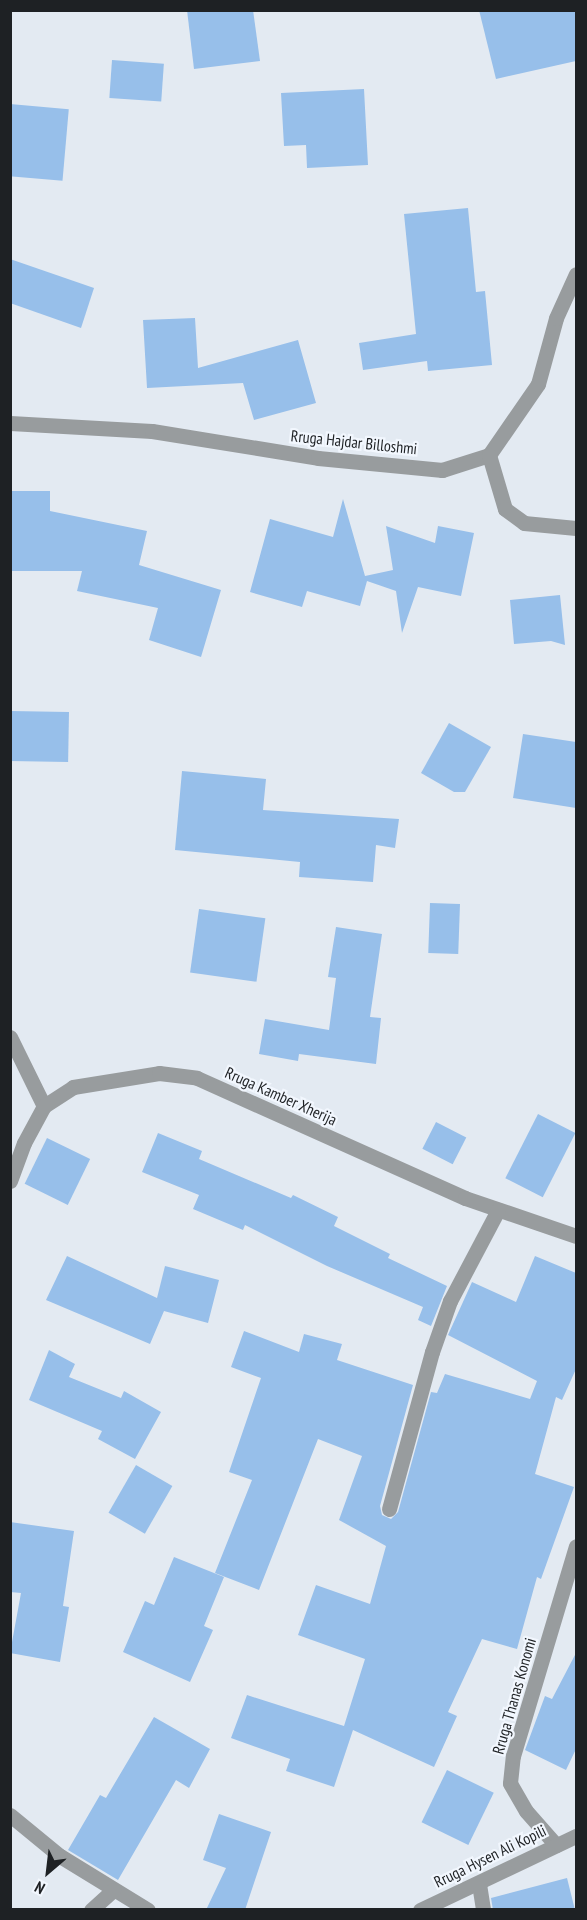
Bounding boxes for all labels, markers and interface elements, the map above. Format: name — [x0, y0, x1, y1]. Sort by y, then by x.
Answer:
street label: Rruga Hajdar Billoshmi — [290, 426, 418, 458]
street label: Rruga Kamber Xherija — [222, 1063, 340, 1129]
street label: Rruga Thanas Konomi — [488, 1635, 540, 1757]
street label: Rruga Hysen Ali Kopili — [431, 1820, 549, 1892]
north arrow — [18, 1842, 78, 1902]
text: N — [31, 1877, 48, 1899]

